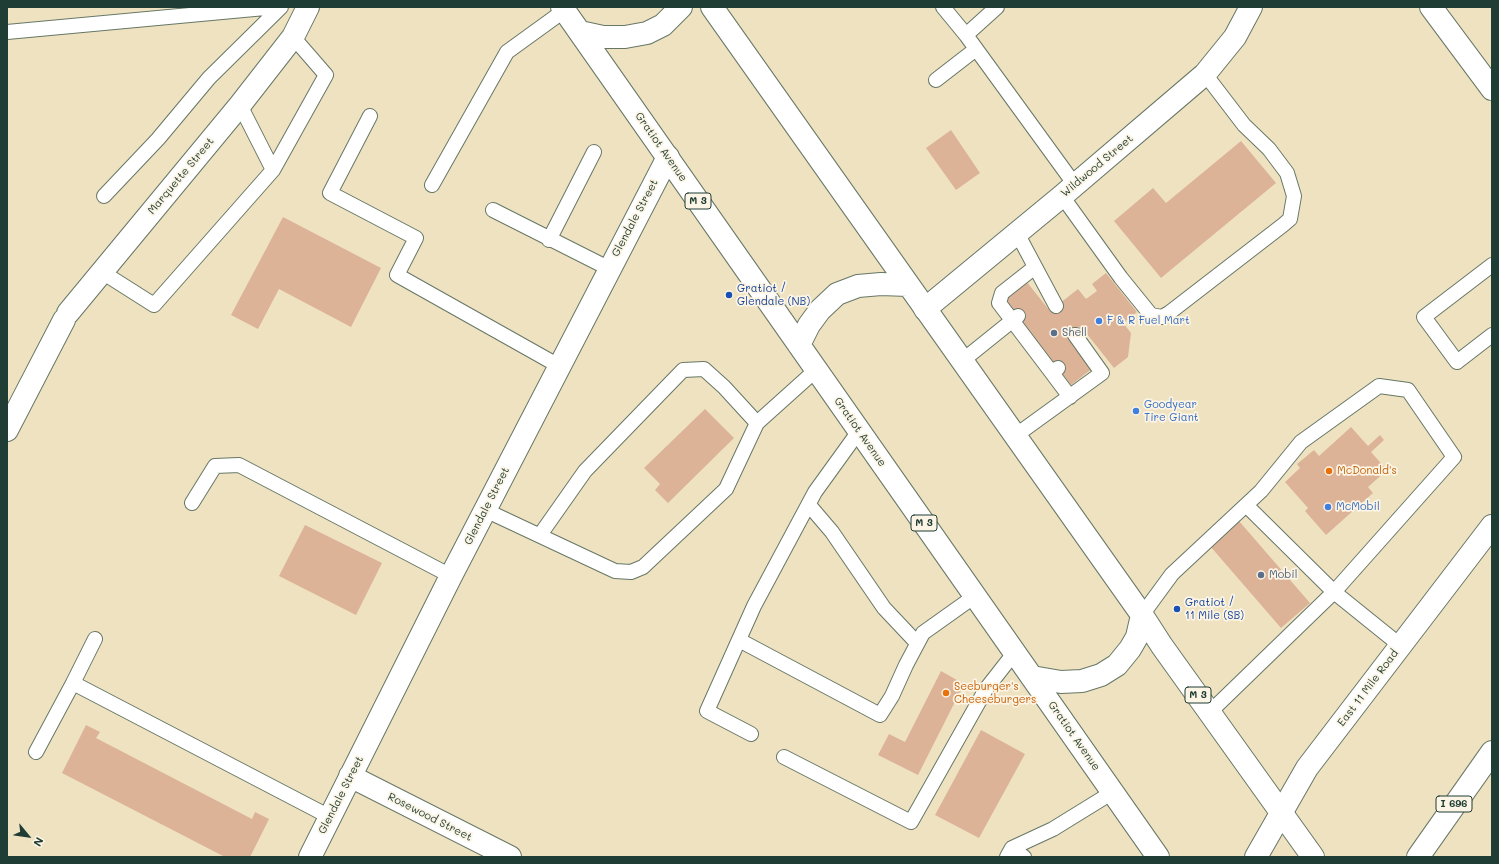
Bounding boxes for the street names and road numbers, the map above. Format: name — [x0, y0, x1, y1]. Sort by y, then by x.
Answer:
street label: Gratiot Avenue — [632, 110, 690, 184]
street label: Wildwood Street — [1058, 132, 1136, 200]
street label: Marquette Street — [145, 135, 217, 217]
street label: Glendale Street — [609, 177, 661, 259]
road number: M 3 — [685, 193, 711, 209]
street label: Gratiot Avenue — [831, 395, 889, 469]
street label: Glendale Street — [462, 465, 512, 547]
road number: M 3 — [911, 515, 937, 531]
street label: East 11 Mile Road — [1335, 647, 1401, 729]
road number: M 3 — [1185, 687, 1211, 703]
street label: Gratiot Avenue — [1045, 699, 1103, 773]
street label: Glendale Street — [316, 754, 366, 836]
street label: Rosewood Street — [386, 790, 474, 844]
road number: I 696 — [1436, 796, 1472, 812]

